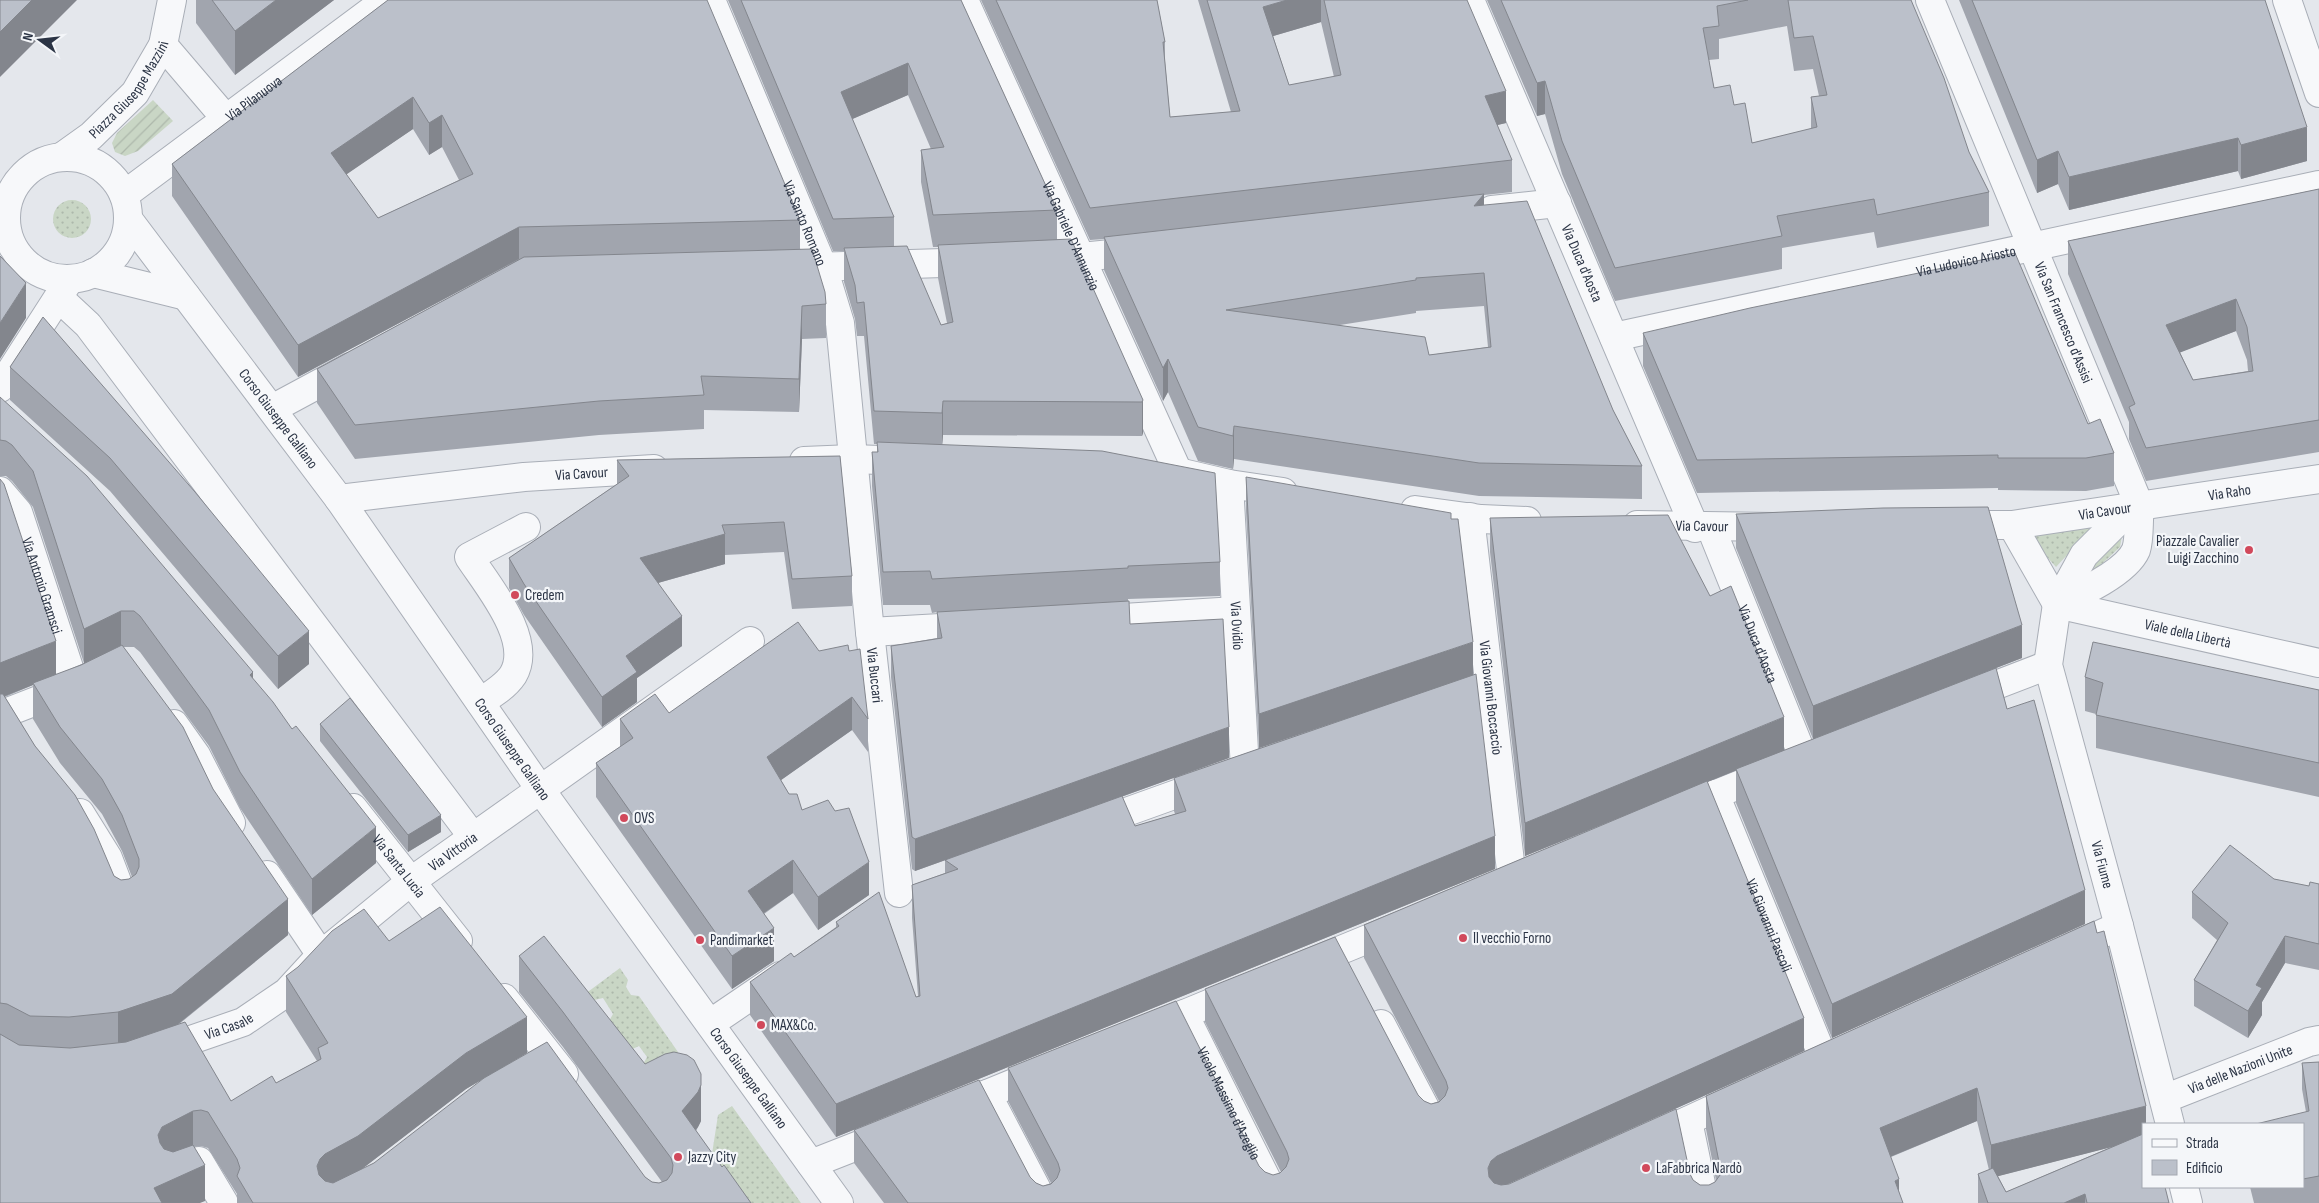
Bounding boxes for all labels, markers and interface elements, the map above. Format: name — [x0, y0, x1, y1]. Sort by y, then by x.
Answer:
north arrow — [15, 15, 65, 65]
text: N — [19, 31, 37, 43]
street label: Piazza Giuseppe Mazzini — [85, 39, 174, 143]
street label: Via Pilanuova — [222, 71, 286, 126]
street label: Via Santo Romano — [778, 178, 830, 269]
street label: Via Gabriele D'Annunzio — [1037, 178, 1104, 294]
street label: Via Duca d'Aosta — [1557, 222, 1607, 305]
street label: Via Ludovico Ariosto — [1915, 242, 2018, 282]
street label: Via San Francesco d'Assisi — [2030, 259, 2097, 386]
street label: Corso Giuseppe Galliano — [234, 365, 322, 473]
street label: Via Cavour — [555, 463, 609, 485]
street label: Via Raho — [2207, 480, 2252, 505]
street label: Via Cavour — [2077, 498, 2133, 525]
street label: Via Cavour — [1675, 517, 1729, 536]
place label: Piazzale Cavalier Luigi Zacchino — [2156, 532, 2240, 568]
street label: Via Antonio Gramsci — [17, 535, 66, 637]
marker: Piazzale Cavalier Luigi Zacchino — [2243, 544, 2255, 556]
place label: Credem — [525, 586, 564, 605]
marker: Credem — [509, 589, 521, 601]
street label: Via Ovidio — [1226, 601, 1247, 651]
street label: Via Duca d'Aosta — [1733, 602, 1782, 686]
street label: Viale della Libertà — [2143, 615, 2233, 653]
street label: Via Giovanni Boccaccio — [1474, 640, 1507, 756]
street label: Via Buccari — [862, 647, 887, 704]
street label: Corso Giuseppe Galliano — [470, 694, 554, 805]
place label: OVS — [634, 809, 655, 828]
marker: OVS — [618, 812, 630, 824]
street label: Via Vittoria — [425, 828, 481, 876]
street label: Via Santa Lucia — [368, 831, 429, 902]
street label: Via Fiume — [2086, 839, 2117, 891]
street label: Via Giovanni Pascoli — [1741, 876, 1796, 975]
place label: Il vecchio Forno — [1473, 929, 1551, 948]
place label: Pandimarket — [710, 931, 774, 950]
marker: Il vecchio Forno — [1457, 932, 1469, 944]
marker: Pandimarket — [694, 934, 706, 946]
street label: Via Casale — [202, 1009, 257, 1045]
place label: MAX&Co. — [771, 1016, 817, 1035]
marker: MAX&Co. — [755, 1019, 767, 1031]
street label: Corso Giuseppe Galliano — [705, 1024, 791, 1133]
street label: Via delle Nazioni Unite — [2186, 1040, 2295, 1099]
street label: Vicolo Massimo d'Azeglio — [1192, 1044, 1265, 1163]
legend — [2142, 1123, 2304, 1188]
text: Strada — [2186, 1134, 2219, 1153]
place label: Jazzy City — [687, 1148, 737, 1167]
marker: Jazzy City — [672, 1151, 684, 1163]
place label: LaFabbrica Nardò — [1656, 1159, 1742, 1178]
text: Edificio — [2186, 1159, 2223, 1178]
marker: LaFabbrica Nardò — [1640, 1162, 1652, 1174]

